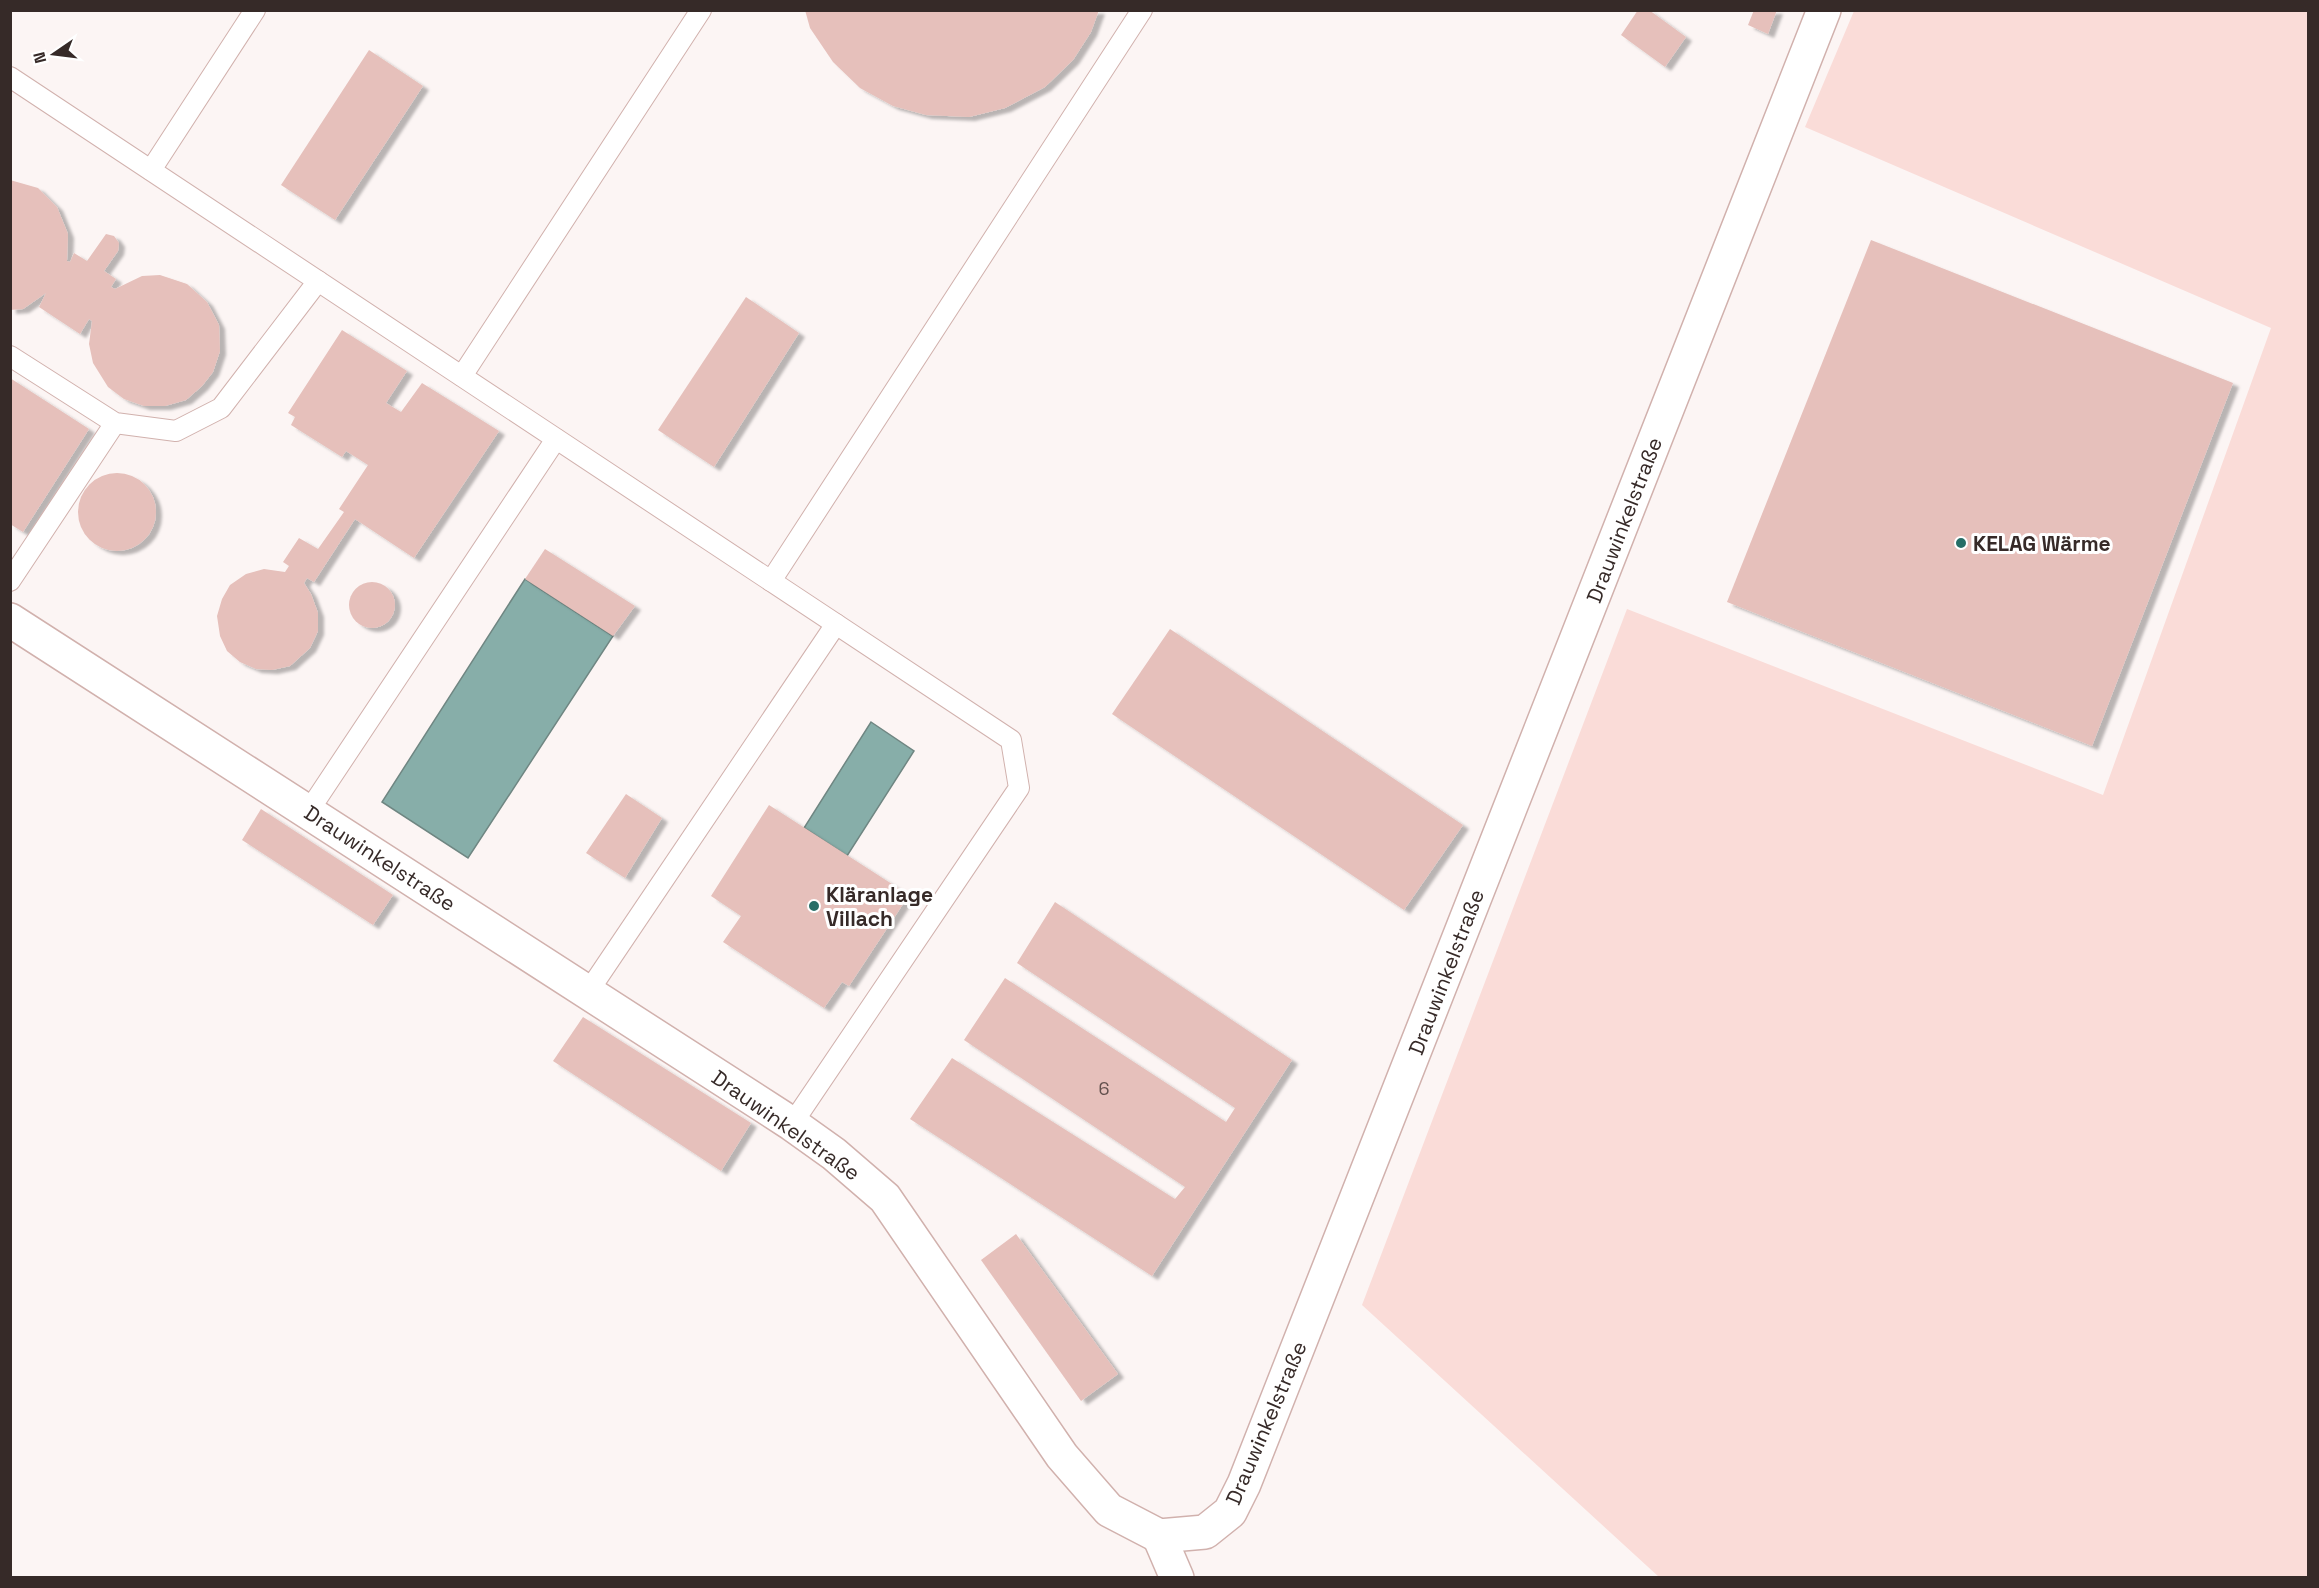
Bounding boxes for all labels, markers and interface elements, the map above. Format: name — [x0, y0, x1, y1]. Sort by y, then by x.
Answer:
north arrow — [24, 24, 84, 84]
text: N — [28, 50, 51, 65]
street label: Drauwinkelstraße — [1580, 433, 1668, 607]
place label: KELAG Wärme — [1973, 530, 2111, 557]
marker: KELAG Wärme — [1954, 536, 1968, 550]
street label: Drauwinkelstraße — [299, 799, 461, 917]
place label: Kläranlage Villach — [826, 881, 933, 932]
street label: Drauwinkelstraße — [1402, 885, 1490, 1059]
marker: Kläranlage Villach — [807, 899, 821, 913]
street label: Drauwinkelstraße — [707, 1064, 865, 1186]
house number: 6 — [1098, 1077, 1110, 1100]
street label: Drauwinkelstraße — [1219, 1337, 1313, 1509]

